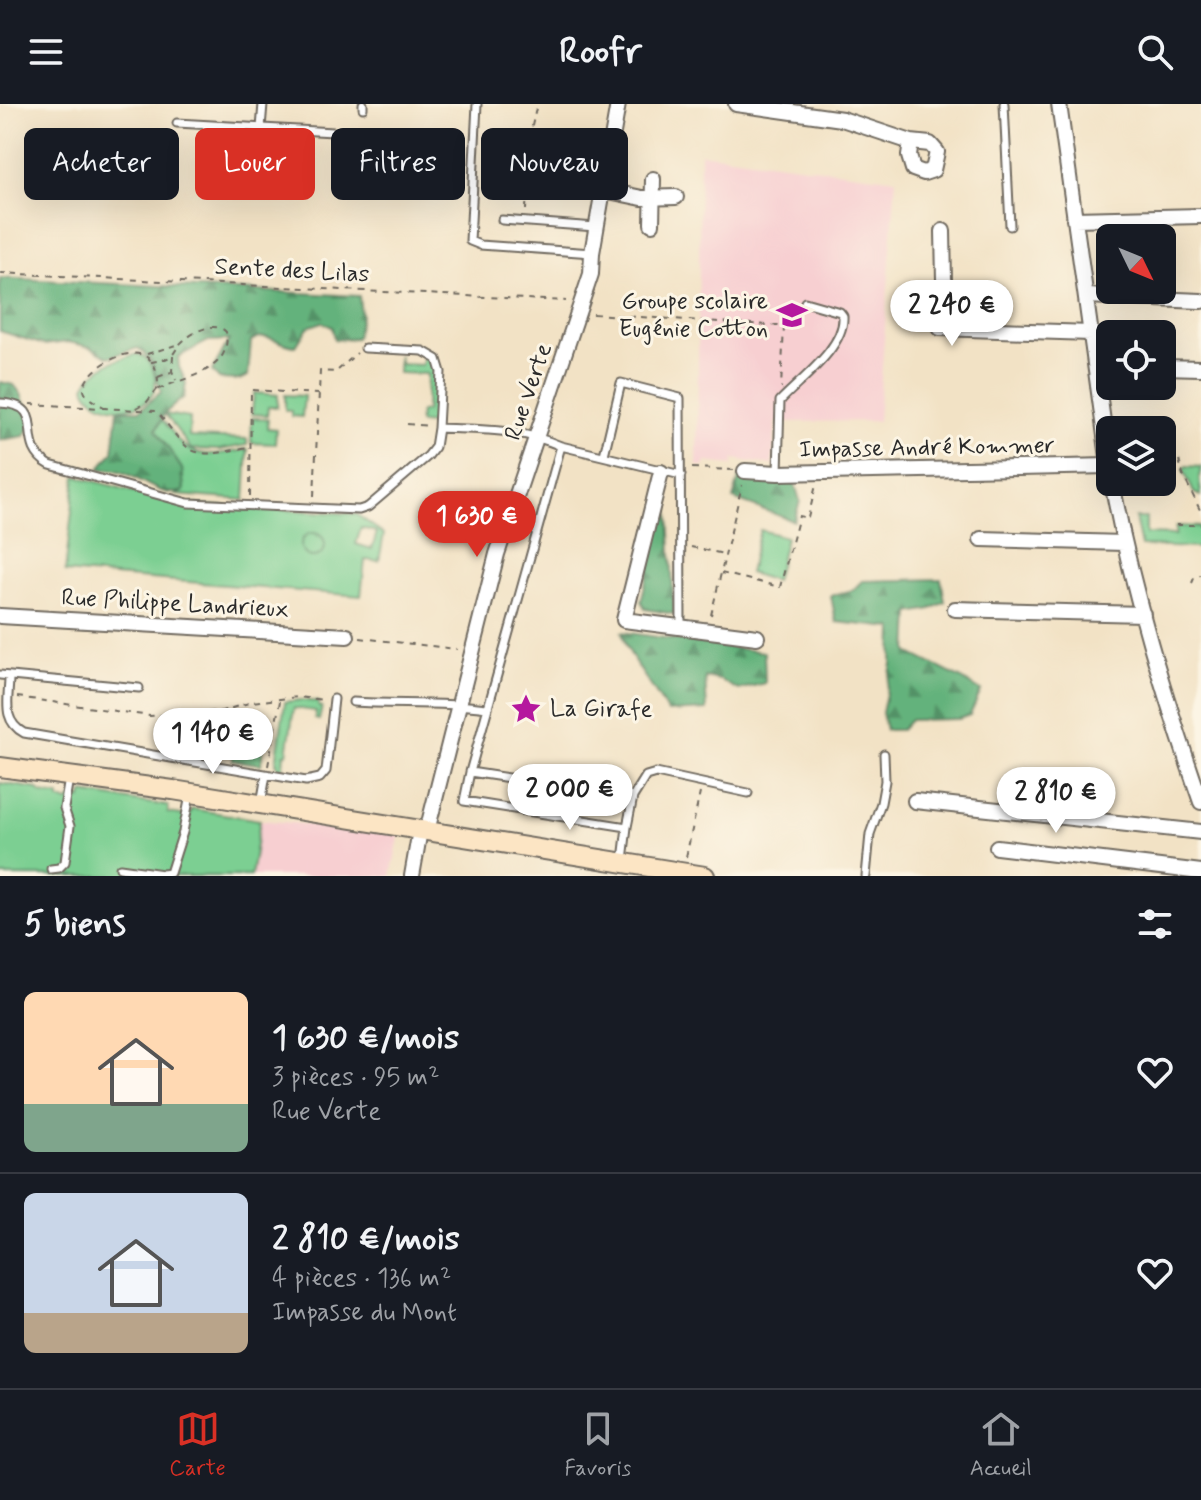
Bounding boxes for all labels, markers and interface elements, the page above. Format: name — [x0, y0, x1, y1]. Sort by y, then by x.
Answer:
text: Roofr — [559, 29, 642, 76]
icon: menu — [24, 30, 68, 74]
icon: search — [1133, 30, 1177, 74]
chip: Acheter — [24, 128, 179, 200]
chip: Louer — [195, 128, 315, 200]
chip: Filtres — [331, 128, 465, 200]
chip: Nouveau — [481, 128, 628, 200]
north arrow — [1096, 224, 1176, 304]
map controls — [1096, 224, 1176, 496]
street label: Sente des Lilas — [214, 251, 370, 291]
pin: 2 240 € — [878, 280, 1026, 348]
place label: Groupe scolaire Eugénie Cotton — [619, 286, 768, 345]
text: 2 240 € — [908, 289, 996, 323]
school or university icon: Groupe scolaire Eugénie Cotton — [775, 298, 809, 332]
button: locate — [1096, 320, 1176, 400]
street label: Rue Verte — [498, 339, 560, 445]
button: layers — [1096, 416, 1176, 496]
street label: Impasse André Kommer — [799, 430, 1055, 466]
pin: 1 630 € — [403, 491, 551, 559]
text: 1 630 € — [436, 500, 518, 534]
street label: Rue Philippe Landrieux — [60, 583, 290, 625]
place icon: La Girafe — [509, 692, 543, 726]
place label: La Girafe — [550, 694, 652, 725]
pin: 1 140 € — [139, 708, 287, 776]
text: 1 140 € — [171, 717, 255, 751]
pin: 2 000 € — [496, 764, 644, 832]
pin: 2 810 € — [982, 767, 1130, 835]
text: 2 000 € — [526, 773, 614, 807]
text: 2 810 € — [1015, 776, 1097, 810]
text: 5 biens — [24, 902, 126, 947]
icon: filters — [1133, 902, 1177, 946]
text: 1 630 €/mois — [272, 1016, 459, 1061]
icon: home — [88, 1024, 184, 1120]
icon: heart — [1133, 1050, 1177, 1094]
text: 3 pièces · 95 m² — [272, 1061, 440, 1095]
text: Rue Verte — [272, 1095, 381, 1129]
text: 2 810 €/mois — [272, 1217, 460, 1262]
icon: home — [88, 1225, 184, 1321]
icon: heart — [1133, 1251, 1177, 1295]
text: 4 pièces · 136 m² — [272, 1262, 451, 1296]
text: Impasse du Mont — [272, 1296, 457, 1330]
tab: Carte — [169, 1407, 226, 1483]
tab: Favoris — [564, 1407, 631, 1483]
tab: Accueil — [970, 1407, 1032, 1483]

